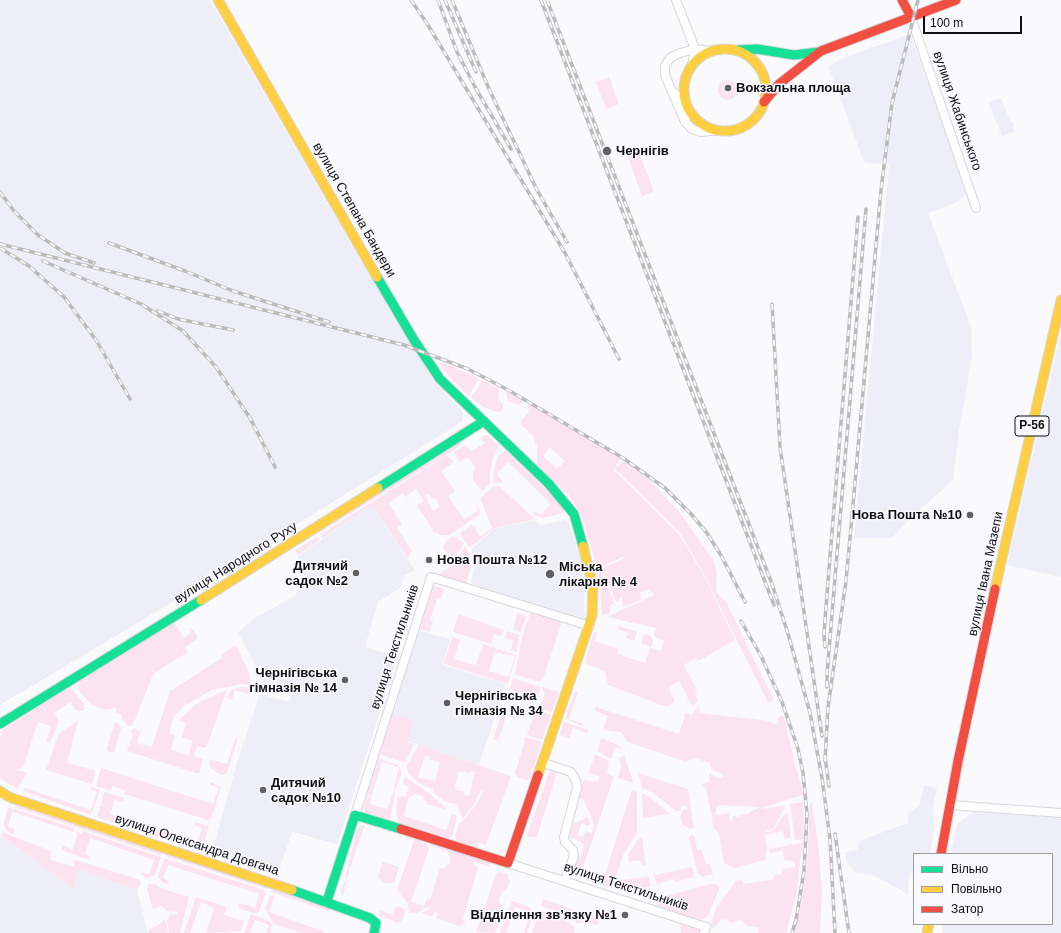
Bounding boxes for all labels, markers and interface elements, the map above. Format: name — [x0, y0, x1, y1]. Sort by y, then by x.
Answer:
scale bar — [925, 8, 1024, 34]
text: 100 m — [930, 16, 963, 30]
street label: вулиця Жабинського — [929, 49, 985, 173]
place label: Вокзальна площа — [736, 80, 851, 96]
marker: Вокзальна площа — [723, 83, 733, 93]
street label: вулиця Степана Бандери — [309, 140, 399, 280]
place label: Чернігів — [616, 143, 669, 159]
marker: Чернігів — [601, 145, 613, 157]
road number: Р-56 — [1015, 416, 1049, 436]
place label: Нова Пошта №10 — [852, 507, 962, 523]
street label: вулиця Івана Мазепи — [965, 510, 1007, 638]
marker: Нова Пошта №10 — [965, 510, 975, 520]
street label: вулиця Народного Руху — [172, 519, 300, 607]
place label: Нова Пошта №12 — [437, 552, 547, 568]
marker: Нова Пошта №12 — [424, 555, 434, 565]
place label: Дитячий садок №2 — [285, 558, 348, 589]
place label: Міська лікарня № 4 — [559, 559, 637, 590]
marker: Дитячий садок №2 — [351, 568, 361, 578]
marker: Міська лікарня № 4 — [544, 568, 556, 580]
street label: вулиця Текстильників — [367, 583, 423, 711]
place label: Чернігівська гімназія № 14 — [249, 665, 337, 696]
marker: Чернігівська гімназія № 14 — [340, 675, 350, 685]
place label: Чернігівська гімназія № 34 — [455, 688, 543, 719]
marker: Чернігівська гімназія № 34 — [442, 698, 452, 708]
place label: Дитячий садок №10 — [271, 775, 341, 806]
marker: Дитячий садок №10 — [258, 785, 268, 795]
street label: вулиця Олександра Довгача — [113, 811, 281, 879]
legend — [913, 853, 1053, 925]
street label: вулиця Текстильників — [562, 859, 690, 915]
text: Вільно — [951, 862, 988, 876]
text: Повільно — [951, 882, 1002, 896]
text: Затор — [951, 902, 983, 916]
place label: Відділення зв’язку №1 — [470, 907, 617, 923]
marker: Відділення зв’язку №1 — [620, 910, 630, 920]

